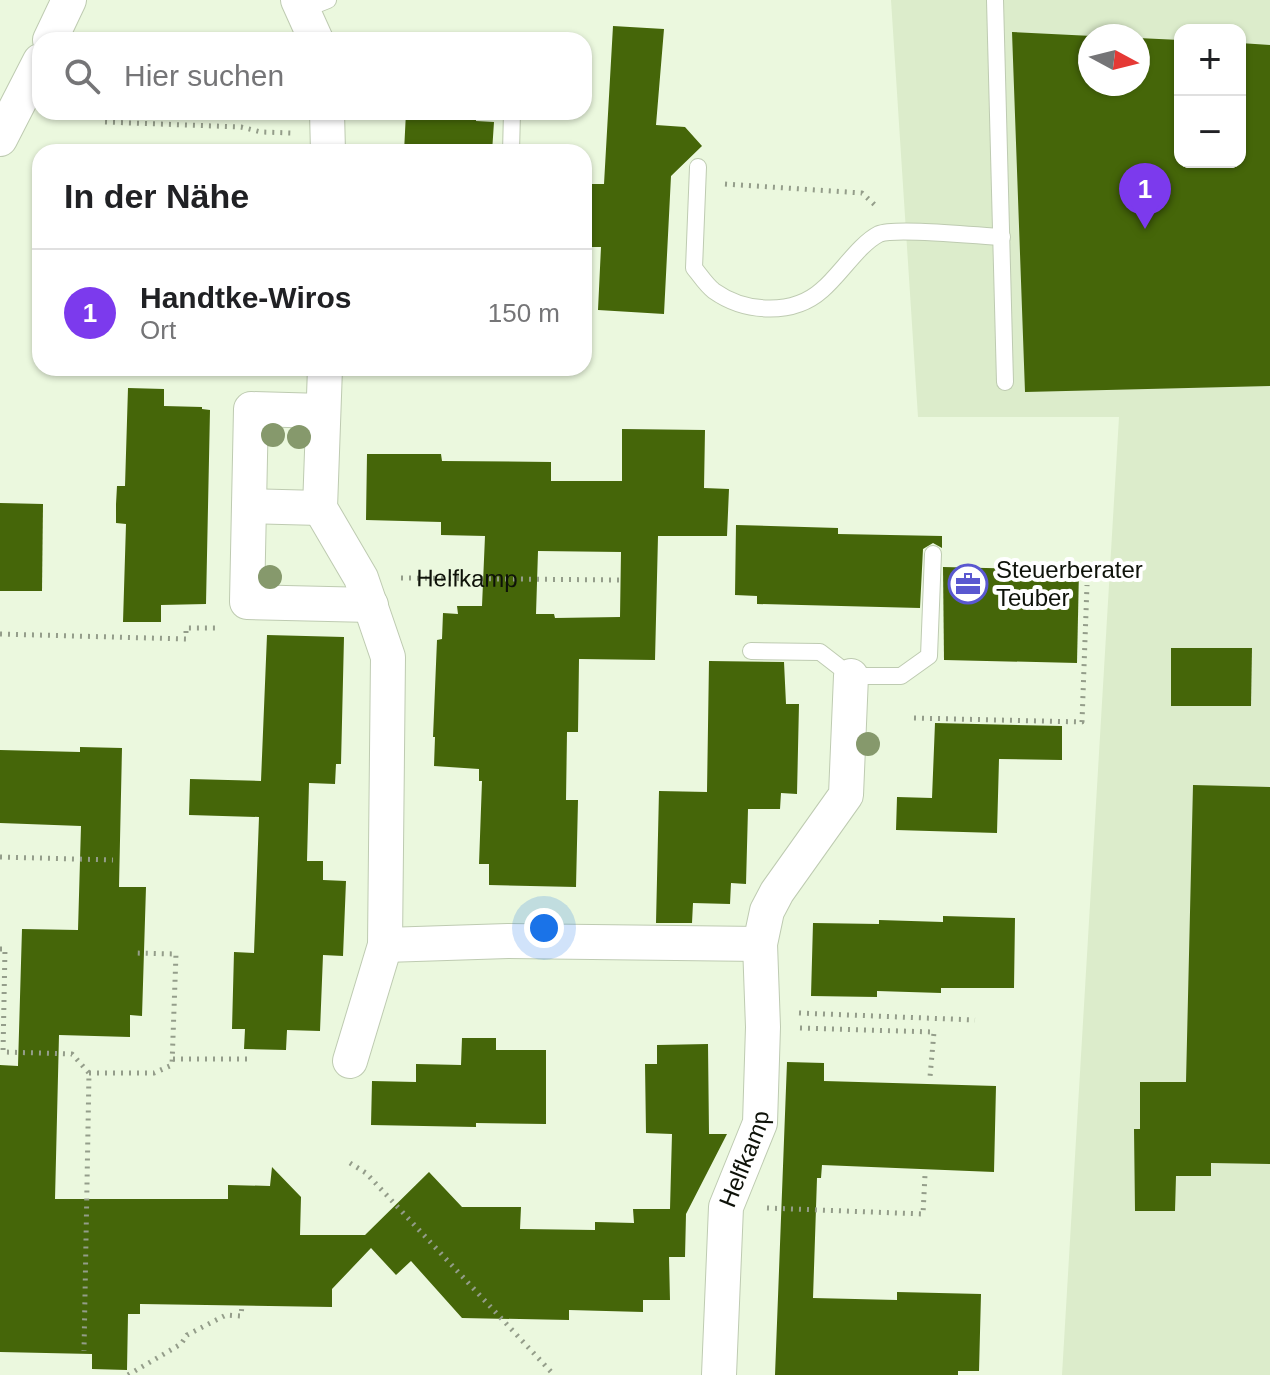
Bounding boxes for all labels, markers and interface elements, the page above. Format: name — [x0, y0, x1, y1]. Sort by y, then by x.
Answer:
north arrow — [1078, 24, 1150, 96]
map controls — [1174, 24, 1246, 168]
button: + — [1174, 24, 1246, 96]
search box — [32, 32, 592, 120]
icon: search — [60, 54, 104, 98]
text: Hier suchen — [124, 59, 284, 92]
button: − — [1174, 96, 1246, 168]
pin: 1 — [1119, 163, 1171, 229]
text: In der Nähe — [64, 177, 249, 215]
text: Handtke-Wiros — [140, 281, 351, 314]
text: 1 — [83, 298, 97, 328]
text: 150 m — [488, 298, 560, 328]
text: Ort — [140, 315, 176, 345]
place label: Steuerberater Teuber — [996, 556, 1143, 611]
office icon: Steuerberater Teuber — [947, 563, 989, 605]
street label: Helfkamp — [416, 564, 518, 592]
your location — [524, 908, 564, 948]
street label: Helfkamp — [713, 1111, 773, 1211]

